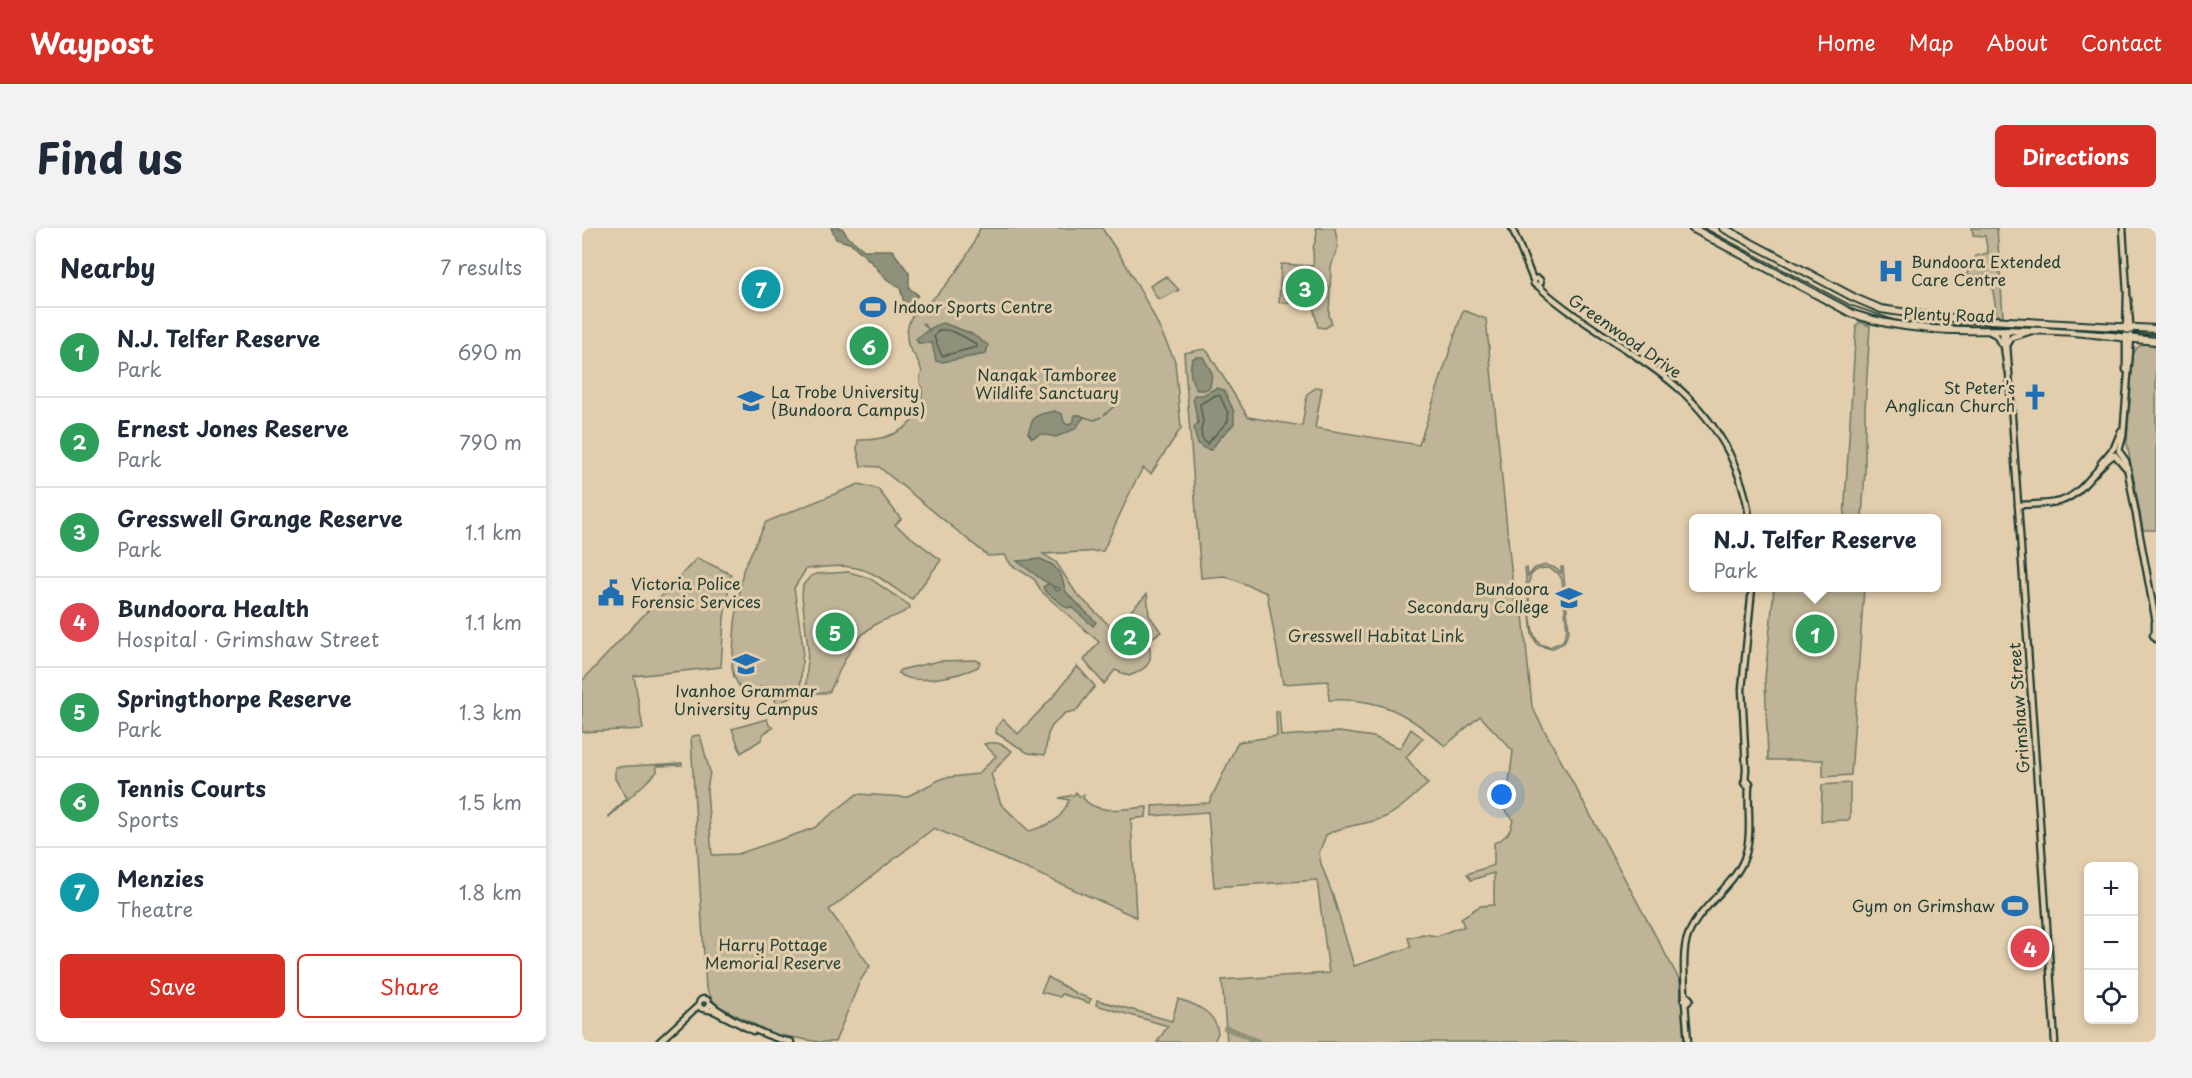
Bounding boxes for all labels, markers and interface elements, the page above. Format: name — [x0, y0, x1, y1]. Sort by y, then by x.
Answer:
text: Waypost — [30, 21, 154, 64]
text: Home — [1817, 26, 1876, 58]
text: Map — [1909, 26, 1954, 58]
text: About — [1987, 26, 2048, 58]
text: Contact — [2081, 26, 2162, 58]
text: Find us — [36, 125, 183, 188]
button: Directions — [1995, 125, 2156, 187]
text: Nearby — [60, 248, 155, 287]
place label: Bundoora Extended Care Centre — [1911, 249, 2061, 291]
text: 7 results — [440, 252, 522, 282]
hospital icon: Bundoora Extended Care Centre — [1876, 256, 1906, 286]
pin: 7 — [742, 266, 780, 312]
pin: 3 — [1286, 266, 1324, 310]
street label: Greenwood Drive — [1564, 287, 1687, 383]
sports icon: Indoor Sports Centre — [858, 292, 888, 322]
place label: Indoor Sports Centre — [893, 294, 1053, 318]
street label: Plenty Road — [1903, 300, 1995, 328]
text: N.J. Telfer Reserve — [117, 321, 320, 354]
pin: 6 — [850, 324, 888, 368]
text: 1 — [75, 337, 84, 367]
text: 690 m — [458, 337, 522, 367]
text: Park — [117, 354, 162, 384]
park label: Nangak Tamboree Wildlife Sanctuary — [975, 362, 1119, 404]
place label: St Peter’s Anglican Church — [1885, 375, 2015, 417]
place label: La Trobe University (Bundoora Campus) — [771, 379, 926, 421]
church icon: St Peter’s Anglican Church — [2020, 382, 2050, 412]
school or university icon: La Trobe University (Bundoora Campus) — [736, 386, 766, 416]
text: Ernest Jones Reserve — [117, 411, 349, 444]
text: 2 — [72, 427, 87, 457]
text: 790 m — [459, 427, 522, 457]
text: Park — [117, 444, 162, 474]
text: Gresswell Grange Reserve — [117, 501, 403, 534]
popup — [1689, 514, 1941, 592]
text: 3 — [73, 517, 86, 547]
text: 1.1 km — [465, 517, 522, 547]
text: N.J. Telfer Reserve — [1713, 522, 1917, 555]
text: Park — [117, 534, 162, 564]
text: Park — [1713, 555, 1758, 585]
place label: Victoria Police Forensic Services — [631, 571, 761, 613]
place label: Bundoora Secondary College — [1406, 576, 1549, 618]
public building icon: Victoria Police Forensic Services — [596, 578, 626, 608]
school or university icon: Bundoora Secondary College — [1554, 583, 1584, 613]
text: Bundoora Health — [117, 591, 309, 624]
text: 4 — [73, 607, 86, 637]
text: 1.1 km — [465, 607, 522, 637]
pin: 5 — [816, 610, 854, 654]
pin: 1 — [1796, 612, 1834, 656]
pin: 2 — [1110, 614, 1150, 658]
park label: Gresswell Habitat Link — [1288, 623, 1464, 647]
text: Hospital · Grimshaw Street — [117, 624, 379, 654]
street label: Grimshaw Street — [2001, 641, 2035, 774]
school or university icon: Ivanhoe Grammar University Campus — [731, 649, 761, 679]
place label: Ivanhoe Grammar University Campus — [674, 678, 818, 720]
text: Springthorpe Reserve — [117, 681, 352, 714]
text: 5 — [73, 697, 86, 727]
text: 1.3 km — [459, 697, 522, 727]
text: Park — [117, 714, 162, 744]
text: Tennis Courts — [117, 771, 266, 804]
your location — [1487, 780, 1516, 809]
text: 6 — [72, 787, 87, 817]
text: 1.5 km — [459, 787, 522, 817]
text: Sports — [117, 804, 179, 834]
text: Menzies — [117, 861, 204, 894]
map controls — [2084, 862, 2138, 1024]
button: + — [2084, 862, 2138, 916]
text: 7 — [74, 877, 85, 907]
text: 1.8 km — [459, 877, 522, 907]
sports icon: Gym on Grimshaw — [2000, 891, 2030, 921]
place label: Gym on Grimshaw — [1852, 893, 1995, 917]
text: Theatre — [117, 894, 193, 924]
button: − — [2084, 916, 2138, 970]
pin: 4 — [2010, 926, 2050, 970]
park label: Harry Pottage Memorial Reserve — [705, 932, 841, 974]
button: Save — [60, 954, 285, 1018]
button: Share — [297, 954, 522, 1018]
button: locate — [2084, 970, 2138, 1024]

